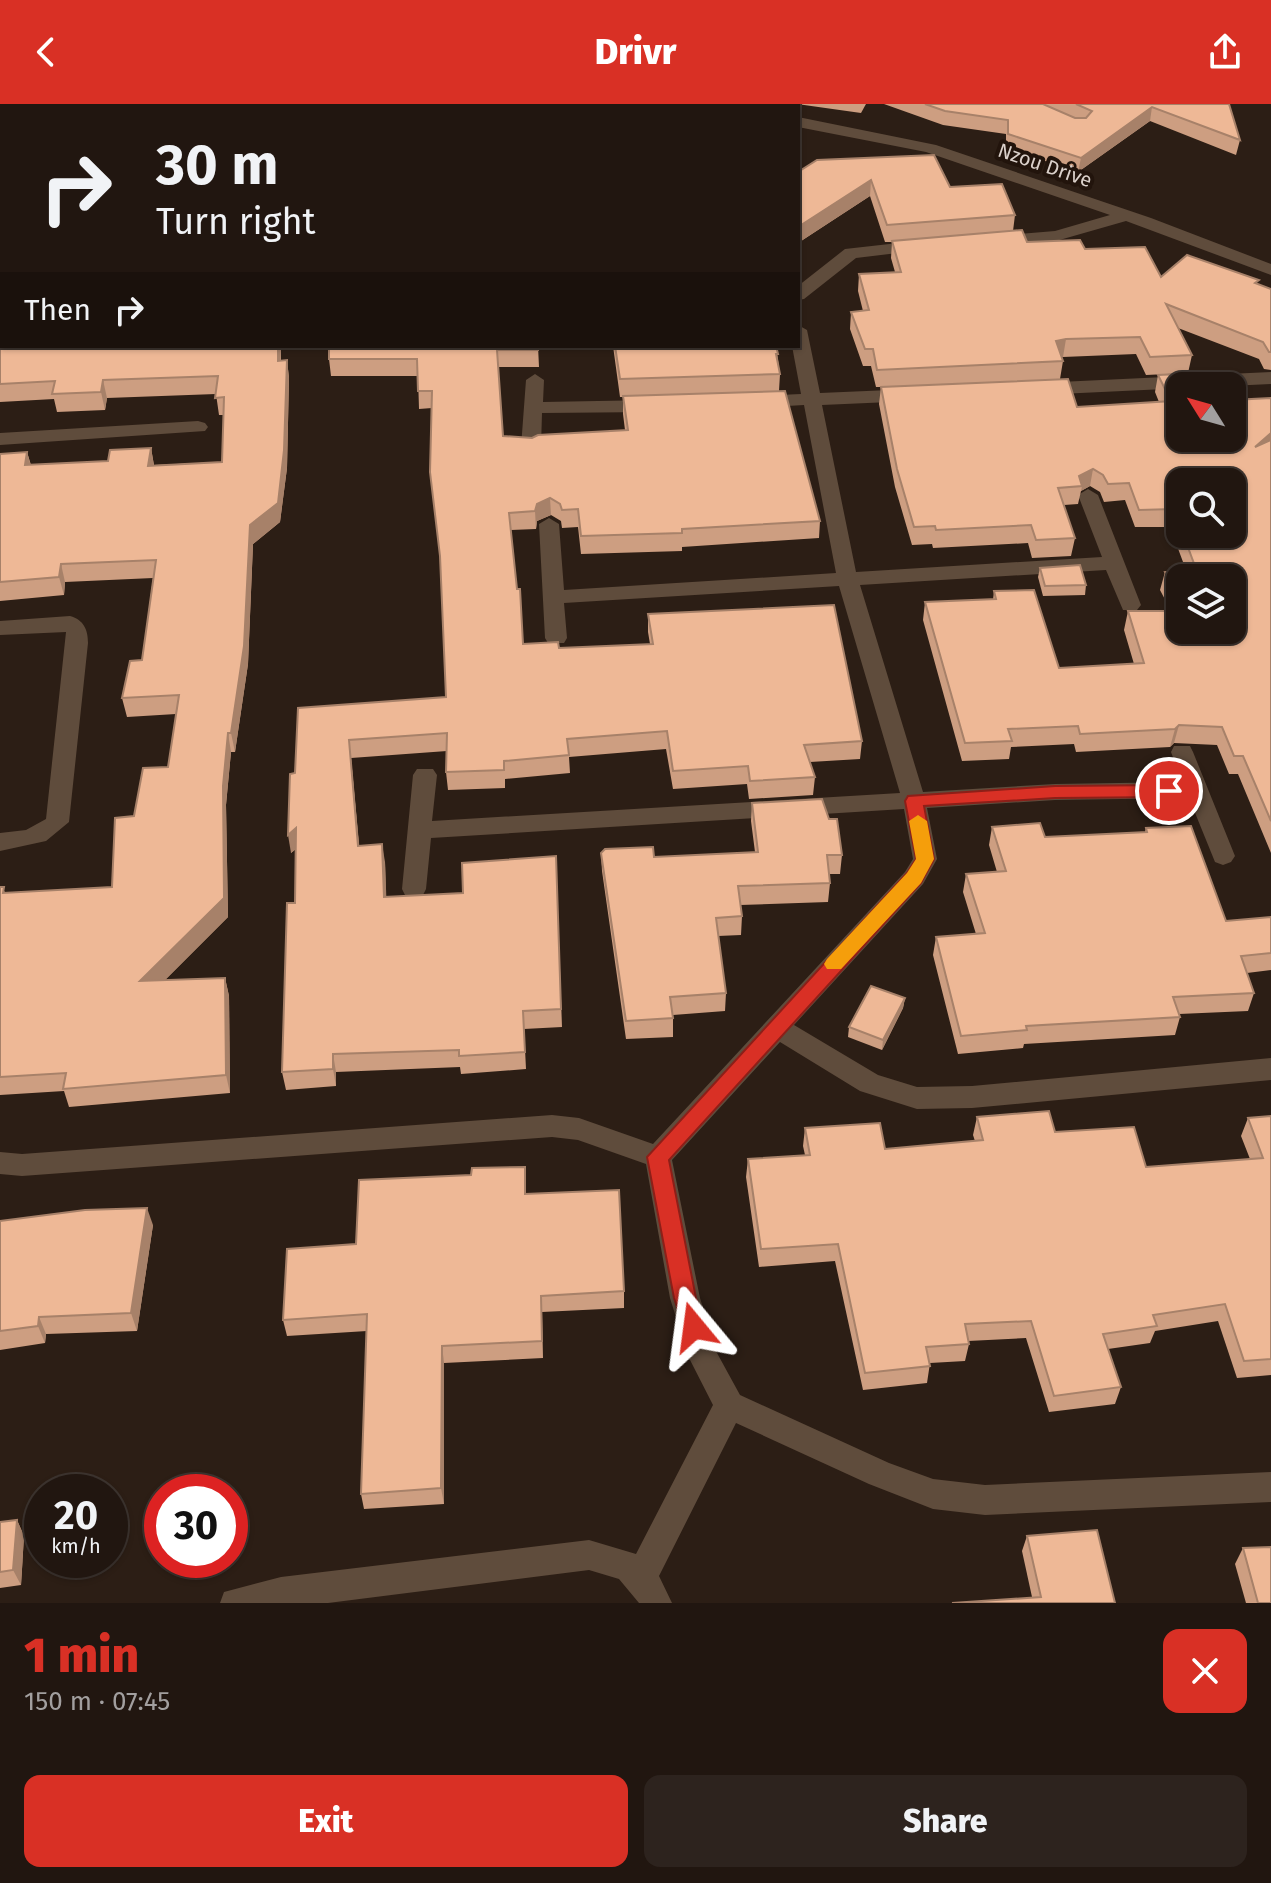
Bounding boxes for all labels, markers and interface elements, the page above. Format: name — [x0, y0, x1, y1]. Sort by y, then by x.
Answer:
icon: back — [24, 30, 68, 74]
text: Drivr — [595, 30, 676, 74]
icon: share — [1203, 30, 1247, 74]
text: 30 m — [156, 132, 278, 199]
icon: right — [24, 136, 128, 240]
street label: Nzou Drive — [995, 138, 1095, 192]
text: Turn right — [156, 200, 316, 244]
icon: right — [107, 288, 151, 332]
text: Then — [24, 292, 91, 328]
north arrow — [1166, 372, 1246, 452]
map controls — [1166, 372, 1246, 644]
button: search — [1166, 468, 1246, 548]
button: layers — [1166, 564, 1246, 644]
pin — [1135, 757, 1203, 825]
icon: arrive — [1147, 769, 1191, 813]
position arrow — [652, 1285, 736, 1369]
speed limit sign: 30 — [144, 1474, 248, 1578]
text: 20 — [54, 1492, 98, 1540]
text: km/h — [51, 1534, 101, 1558]
text: 1 min — [24, 1627, 139, 1685]
button: close — [1163, 1629, 1247, 1713]
text: 150 m · 07:45 — [24, 1686, 170, 1717]
button: Exit — [24, 1775, 628, 1867]
button: Share — [644, 1775, 1247, 1867]

